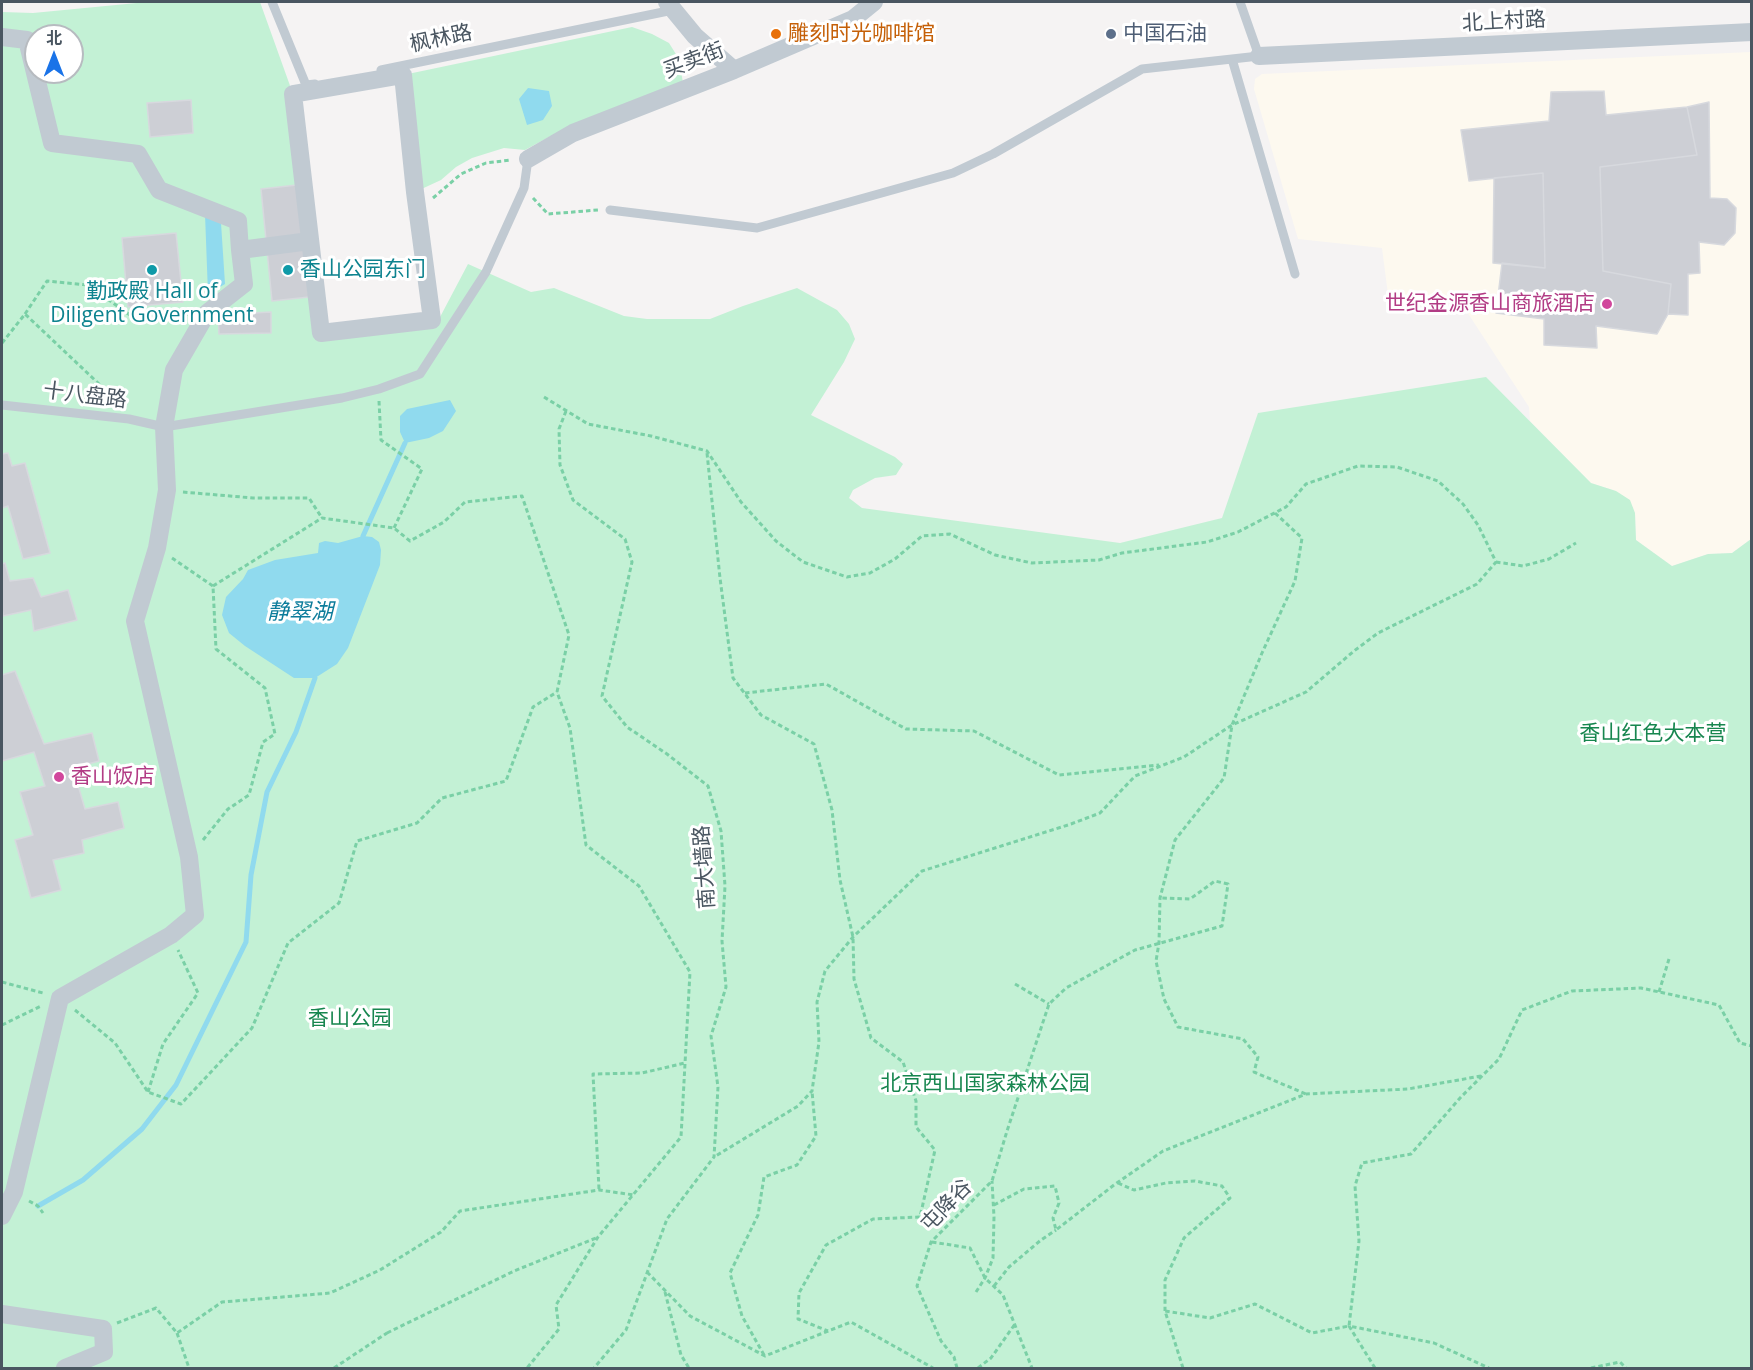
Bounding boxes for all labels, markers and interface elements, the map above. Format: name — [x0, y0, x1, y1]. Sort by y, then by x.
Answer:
street label: 北上村路 — [1461, 7, 1547, 37]
street label: 枫林路 — [408, 20, 474, 58]
place label: 雕刻时光咖啡馆 — [788, 21, 935, 47]
place label: 中国石油 — [1123, 21, 1207, 47]
north arrow — [24, 24, 84, 84]
text: 北 — [46, 27, 62, 49]
marker: 雕刻时光咖啡馆 — [769, 27, 783, 41]
marker: 中国石油 — [1104, 27, 1118, 41]
street label: 买卖街 — [660, 38, 728, 84]
place label: 香山公园东门 — [300, 257, 426, 283]
marker: 勤政殿 Hall of Diligent Government — [145, 263, 159, 277]
marker: 香山公园东门 — [281, 263, 295, 277]
place label: 勤政殿 Hall of Diligent Government — [50, 279, 254, 329]
place label: 世纪金源香山商旅酒店 — [1385, 291, 1595, 317]
marker: 世纪金源香山商旅酒店 — [1600, 297, 1614, 311]
street label: 十八盘路 — [42, 378, 128, 414]
water label: 静翠湖 — [267, 600, 333, 626]
park label: 香山红色大本营 — [1580, 721, 1726, 747]
place label: 香山饭店 — [71, 764, 155, 790]
marker: 香山饭店 — [52, 770, 66, 784]
street label: 南大墙路 — [690, 824, 720, 910]
park label: 香山公园 — [308, 1006, 392, 1032]
park label: 北京西山国家森林公园 — [880, 1071, 1090, 1097]
street label: 屯降谷 — [916, 1175, 978, 1237]

